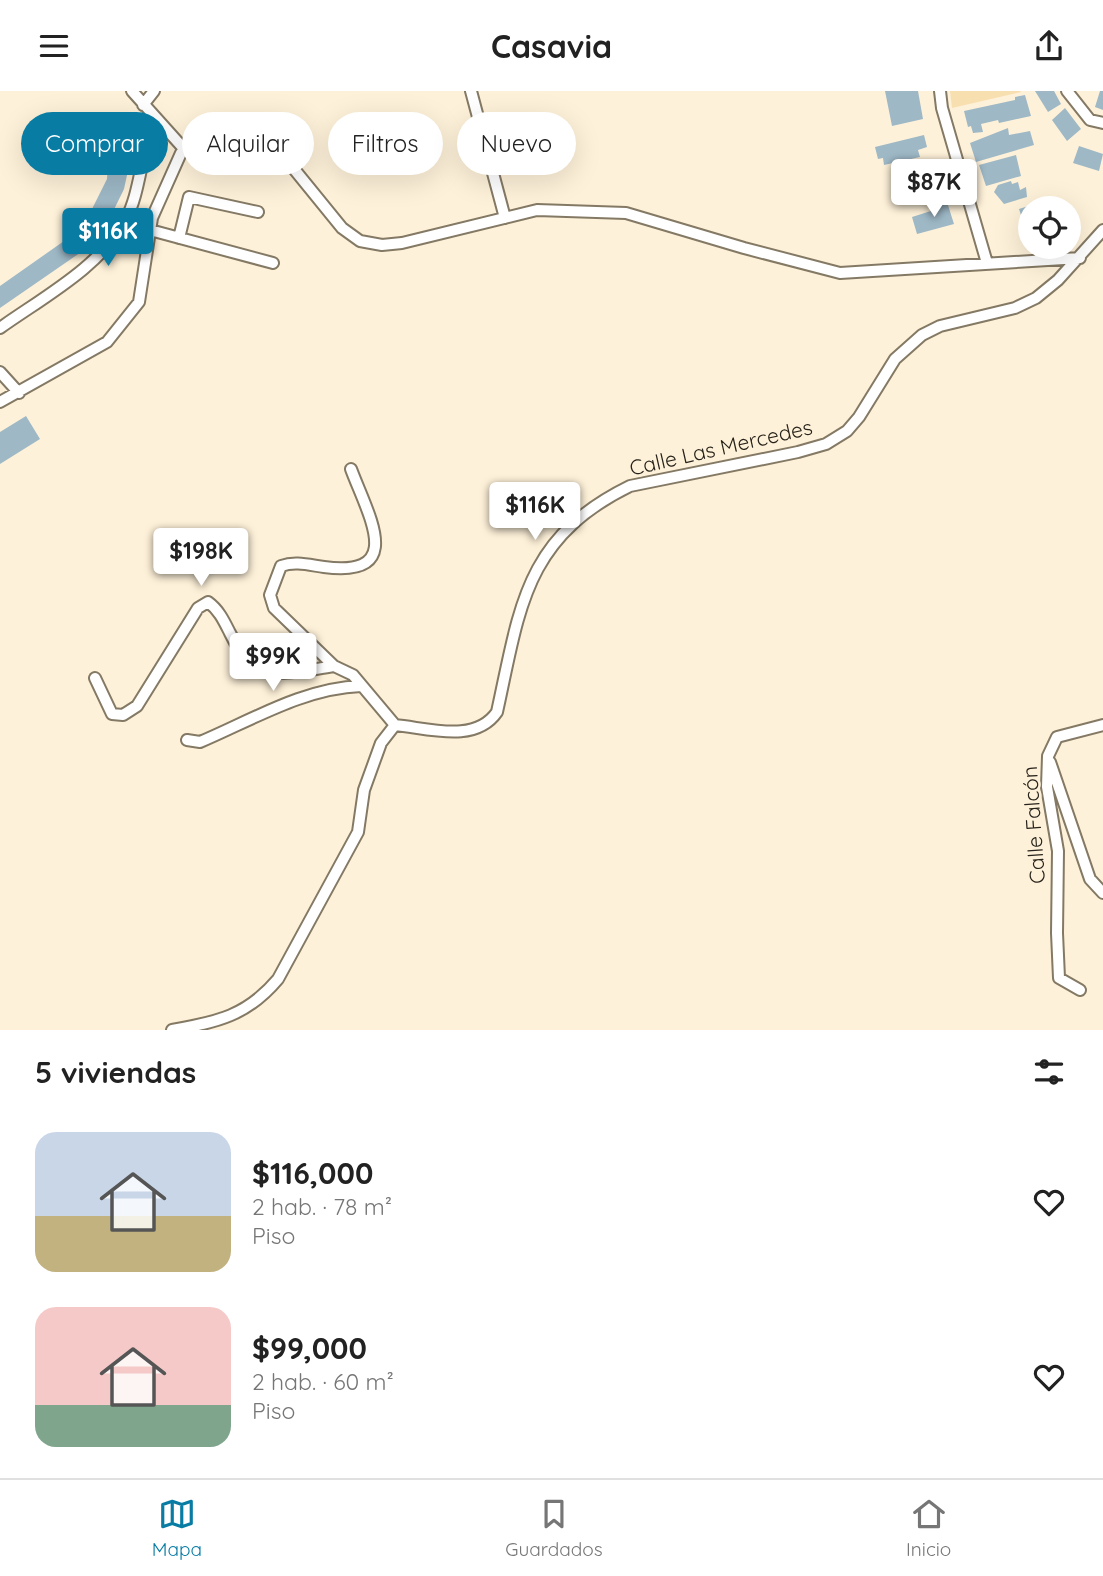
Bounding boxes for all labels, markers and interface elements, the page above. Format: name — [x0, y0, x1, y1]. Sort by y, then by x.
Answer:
text: Casavia — [491, 26, 612, 66]
icon: menu — [35, 27, 73, 65]
icon: share — [1030, 27, 1068, 65]
chip: Comprar — [21, 112, 168, 175]
chip: Alquilar — [182, 112, 314, 175]
chip: Filtros — [328, 112, 443, 175]
chip: Nuevo — [457, 112, 576, 175]
pin: $87K — [893, 159, 975, 219]
text: $87K — [907, 167, 961, 196]
map controls — [1018, 196, 1081, 259]
button: locate — [1018, 196, 1081, 259]
pin: $116K — [59, 209, 157, 268]
text: $116K — [78, 216, 138, 245]
street label: Calle Las Mercedes — [627, 413, 815, 481]
pin: $116K — [486, 483, 584, 542]
text: $116K — [505, 490, 565, 519]
pin: $198K — [152, 529, 250, 588]
text: $198K — [169, 536, 233, 565]
pin: $99K — [232, 633, 314, 693]
text: $99K — [246, 641, 300, 670]
street label: Calle Falcón — [1016, 765, 1050, 885]
text: 5 viviendas — [35, 1053, 196, 1091]
icon: filters — [1030, 1053, 1068, 1091]
text: $116,000 — [252, 1154, 373, 1192]
icon: home — [91, 1160, 175, 1244]
icon: heart — [1030, 1183, 1068, 1221]
text: 2 hab. · 78 m² — [252, 1192, 392, 1221]
text: Piso — [252, 1221, 295, 1250]
text: $99,000 — [252, 1329, 367, 1367]
icon: home — [91, 1335, 175, 1419]
icon: heart — [1030, 1358, 1068, 1396]
text: 2 hab. · 60 m² — [252, 1367, 394, 1396]
text: Piso — [252, 1396, 295, 1425]
tab: Mapa — [152, 1495, 202, 1561]
tab: Guardados — [505, 1495, 603, 1561]
tab: Inicio — [906, 1495, 951, 1561]

